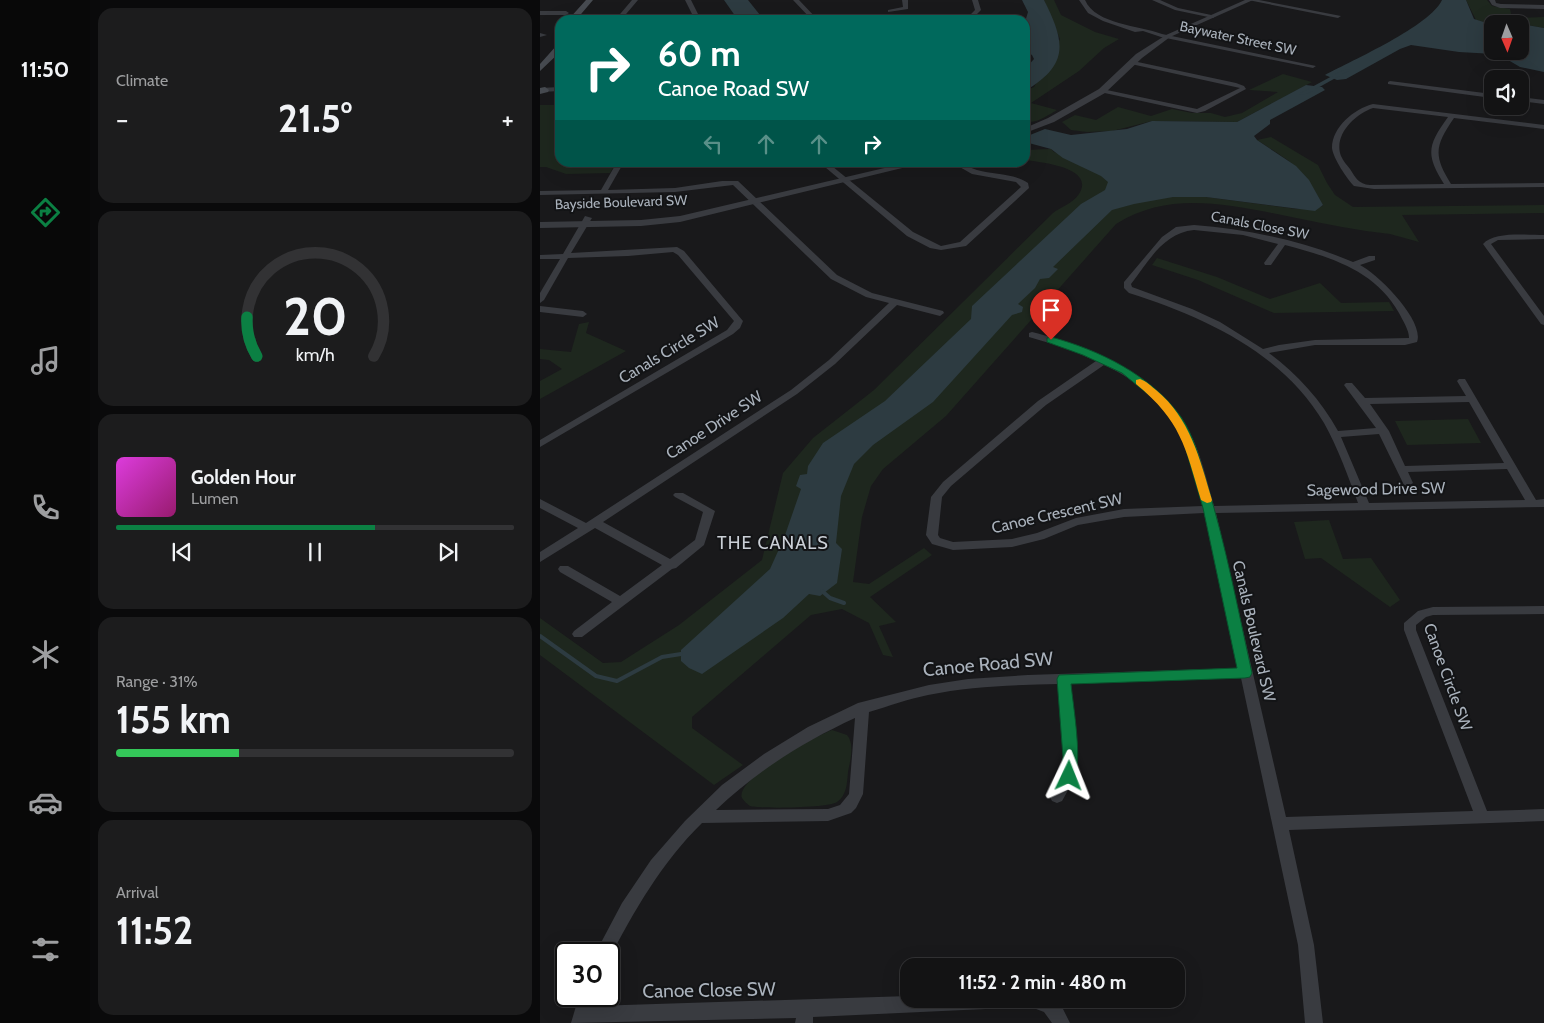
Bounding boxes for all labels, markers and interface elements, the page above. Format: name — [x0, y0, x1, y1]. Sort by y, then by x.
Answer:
north arrow — [1484, 15, 1529, 60]
map controls — [1484, 15, 1529, 115]
street label: Baywater Street SW — [1178, 17, 1299, 59]
text: 60 m — [658, 32, 741, 75]
icon: right — [575, 35, 640, 100]
text: 11:50 — [21, 56, 69, 83]
button: sound — [1484, 70, 1529, 115]
text: Climate — [116, 71, 168, 90]
text: Canoe Road SW — [658, 75, 809, 102]
text: 21.5° — [278, 95, 352, 142]
text: − — [116, 102, 128, 136]
text: + — [502, 102, 514, 136]
icon: left — [699, 130, 727, 158]
icon: ahead — [752, 130, 780, 158]
icon: ahead — [805, 130, 833, 158]
icon: right — [858, 130, 886, 158]
street label: Bayside Boulevard SW — [554, 191, 688, 213]
icon: directions — [28, 195, 63, 230]
street label: Canals Close SW — [1210, 207, 1311, 243]
text: 20 — [283, 285, 347, 348]
pin — [1030, 289, 1072, 340]
icon: arrive — [1037, 296, 1065, 324]
street label: Canals Circle SW — [615, 312, 723, 387]
icon: music — [28, 343, 63, 378]
text: km/h — [295, 344, 335, 365]
street label: Canoe Drive SW — [662, 386, 766, 463]
text: Golden Hour — [191, 466, 296, 489]
street label: Sagewood Drive SW — [1306, 478, 1446, 500]
street label: Canoe Crescent SW — [990, 488, 1125, 537]
text: Lumen — [191, 489, 238, 508]
icon: phone — [28, 490, 63, 525]
district label: THE CANALS — [717, 532, 829, 554]
icon: previous — [168, 538, 196, 566]
icon: pause — [301, 538, 329, 566]
icon: next — [434, 538, 462, 566]
street label: Canals Boulevard SW — [1229, 559, 1280, 704]
street label: Canoe Circle SW — [1420, 621, 1477, 734]
icon: climate — [28, 637, 63, 672]
street label: Canoe Road SW — [922, 647, 1054, 681]
text: Range · 31% — [116, 672, 198, 691]
text: 155 km — [116, 696, 231, 743]
position arrow — [1042, 749, 1094, 801]
icon: car — [28, 785, 63, 820]
text: Arrival — [116, 883, 159, 902]
text: 11:52 — [116, 907, 193, 954]
icon: filters — [28, 932, 63, 967]
speed limit sign: 30 — [555, 942, 620, 1007]
text: 11:52 · 2 min · 480 m — [959, 971, 1126, 994]
street label: Canoe Close SW — [642, 977, 776, 1003]

